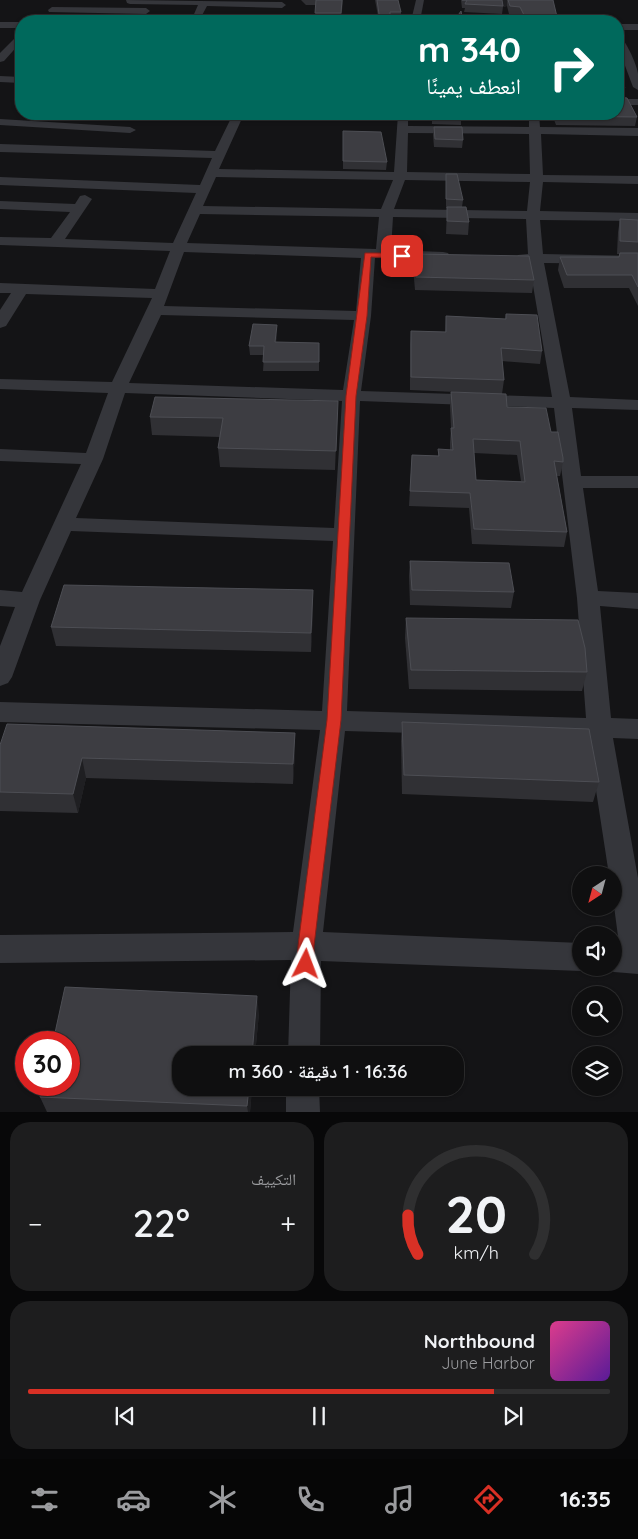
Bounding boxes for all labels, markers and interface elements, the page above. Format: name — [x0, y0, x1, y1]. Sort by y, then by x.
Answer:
text: 340 m — [418, 27, 521, 71]
icon: right — [539, 35, 604, 100]
text: انعطف يمينًا — [426, 72, 521, 100]
pin — [381, 235, 423, 277]
icon: arrive — [388, 242, 416, 270]
north arrow — [572, 866, 622, 916]
map controls — [572, 866, 622, 1096]
button: sound — [572, 926, 622, 976]
position arrow — [279, 937, 331, 989]
button: search — [572, 986, 622, 1036]
speed limit sign: 30 — [15, 1031, 80, 1096]
button: layers — [572, 1046, 622, 1096]
text: 16:36 · 1 دقيقة · 360 m — [228, 1059, 408, 1083]
text: التكييف — [251, 1169, 296, 1189]
text: 20 — [445, 1181, 507, 1246]
text: 22° — [133, 1199, 190, 1247]
text: − — [28, 1206, 43, 1241]
text: + — [280, 1206, 296, 1241]
text: km/h — [453, 1241, 499, 1263]
text: Northbound — [424, 1329, 535, 1353]
text: June Harbor — [441, 1353, 535, 1373]
icon: previous — [111, 1402, 139, 1430]
icon: pause — [305, 1402, 333, 1430]
icon: next — [499, 1402, 527, 1430]
icon: filters — [27, 1482, 62, 1517]
icon: car — [116, 1482, 151, 1517]
icon: climate — [205, 1482, 240, 1517]
icon: phone — [293, 1482, 328, 1517]
icon: music — [382, 1482, 417, 1517]
icon: directions — [471, 1482, 506, 1517]
text: 16:35 — [560, 1485, 611, 1513]

